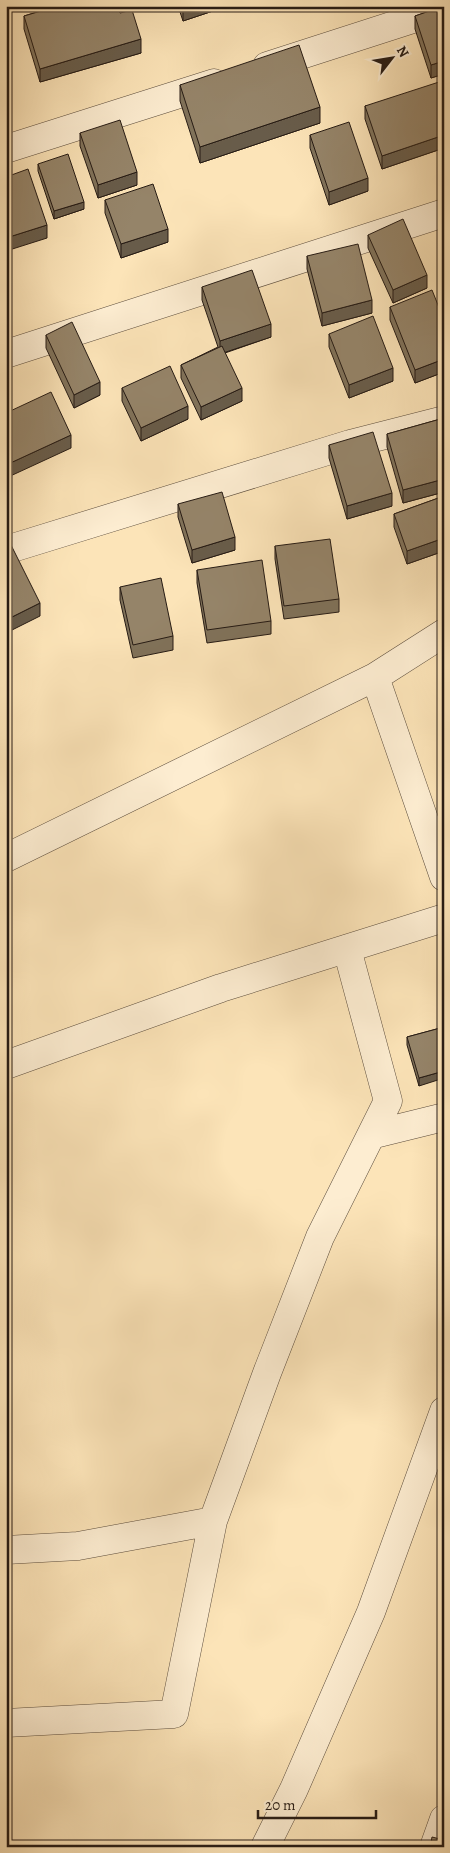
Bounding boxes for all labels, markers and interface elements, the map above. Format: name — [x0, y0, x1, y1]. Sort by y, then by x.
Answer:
north arrow — [368, 32, 418, 82]
text: N — [392, 42, 413, 61]
scale bar — [258, 1788, 375, 1820]
text: 20 m — [265, 1795, 296, 1815]

